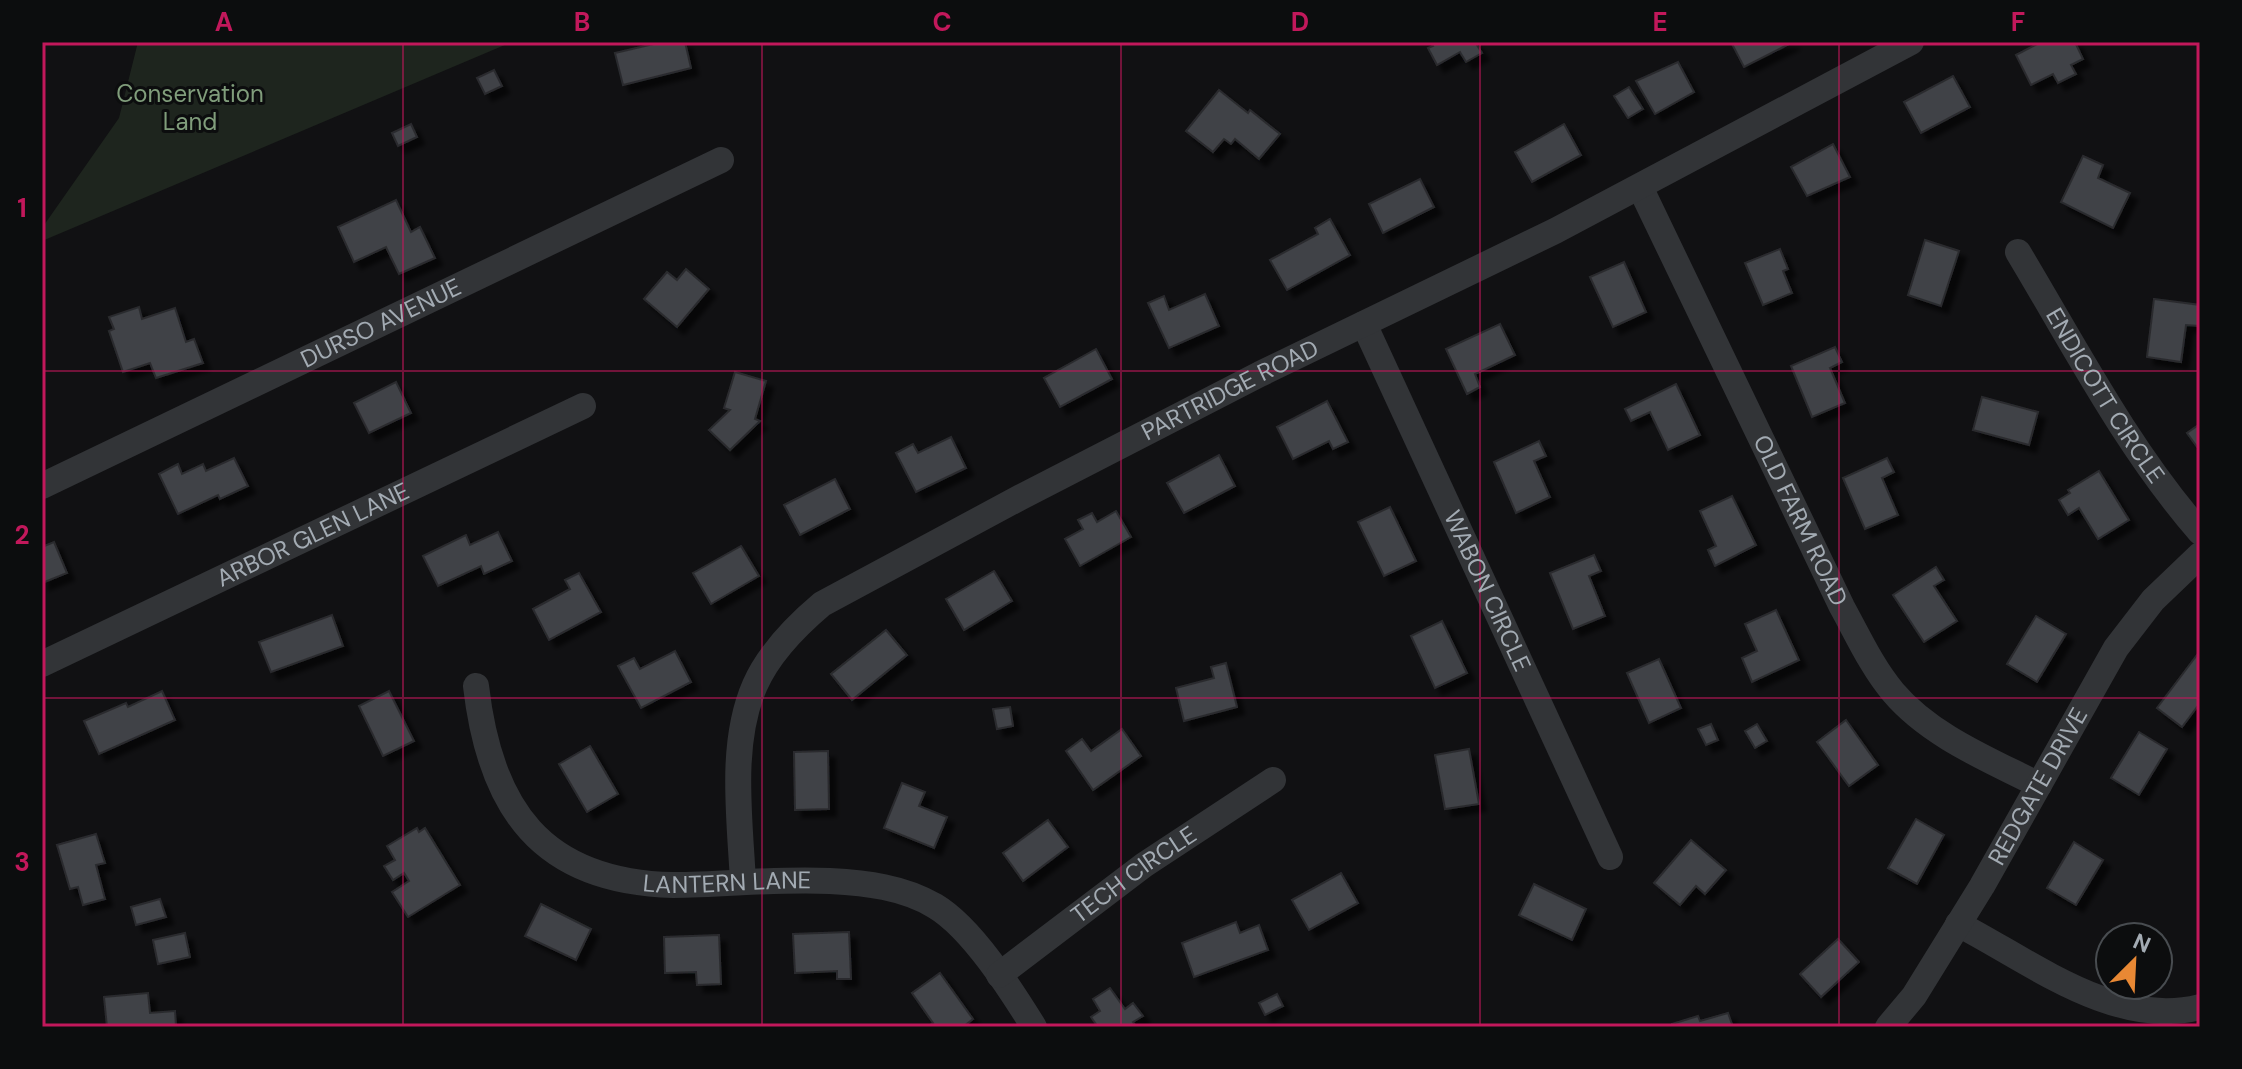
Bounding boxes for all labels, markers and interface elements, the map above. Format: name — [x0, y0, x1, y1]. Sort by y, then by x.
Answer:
text: A — [215, 5, 233, 39]
text: B — [574, 5, 590, 39]
text: C — [932, 5, 952, 39]
text: D — [1291, 5, 1309, 39]
text: E — [1652, 5, 1668, 39]
text: F — [2011, 5, 2025, 39]
park label: Conservation Land — [116, 78, 264, 137]
text: 1 — [17, 191, 27, 225]
street label: DURSO AVENUE — [295, 271, 466, 375]
street label: ENDICOTT CIRCLE — [2039, 302, 2172, 489]
street label: PARTRIDGE ROAD — [1136, 332, 1323, 447]
street label: OLD FARM ROAD — [1747, 430, 1855, 611]
street label: ARBOR GLEN LANE — [211, 475, 414, 594]
street label: WABON CIRCLE — [1437, 505, 1538, 676]
text: 2 — [14, 518, 30, 552]
street label: REDGATE DRIVE — [1981, 702, 2094, 871]
street label: TECH CIRCLE — [1064, 819, 1202, 930]
text: 3 — [14, 845, 30, 879]
street label: LANTERN LANE — [642, 864, 811, 900]
north arrow — [2094, 921, 2174, 1001]
text: N — [2129, 927, 2155, 960]

